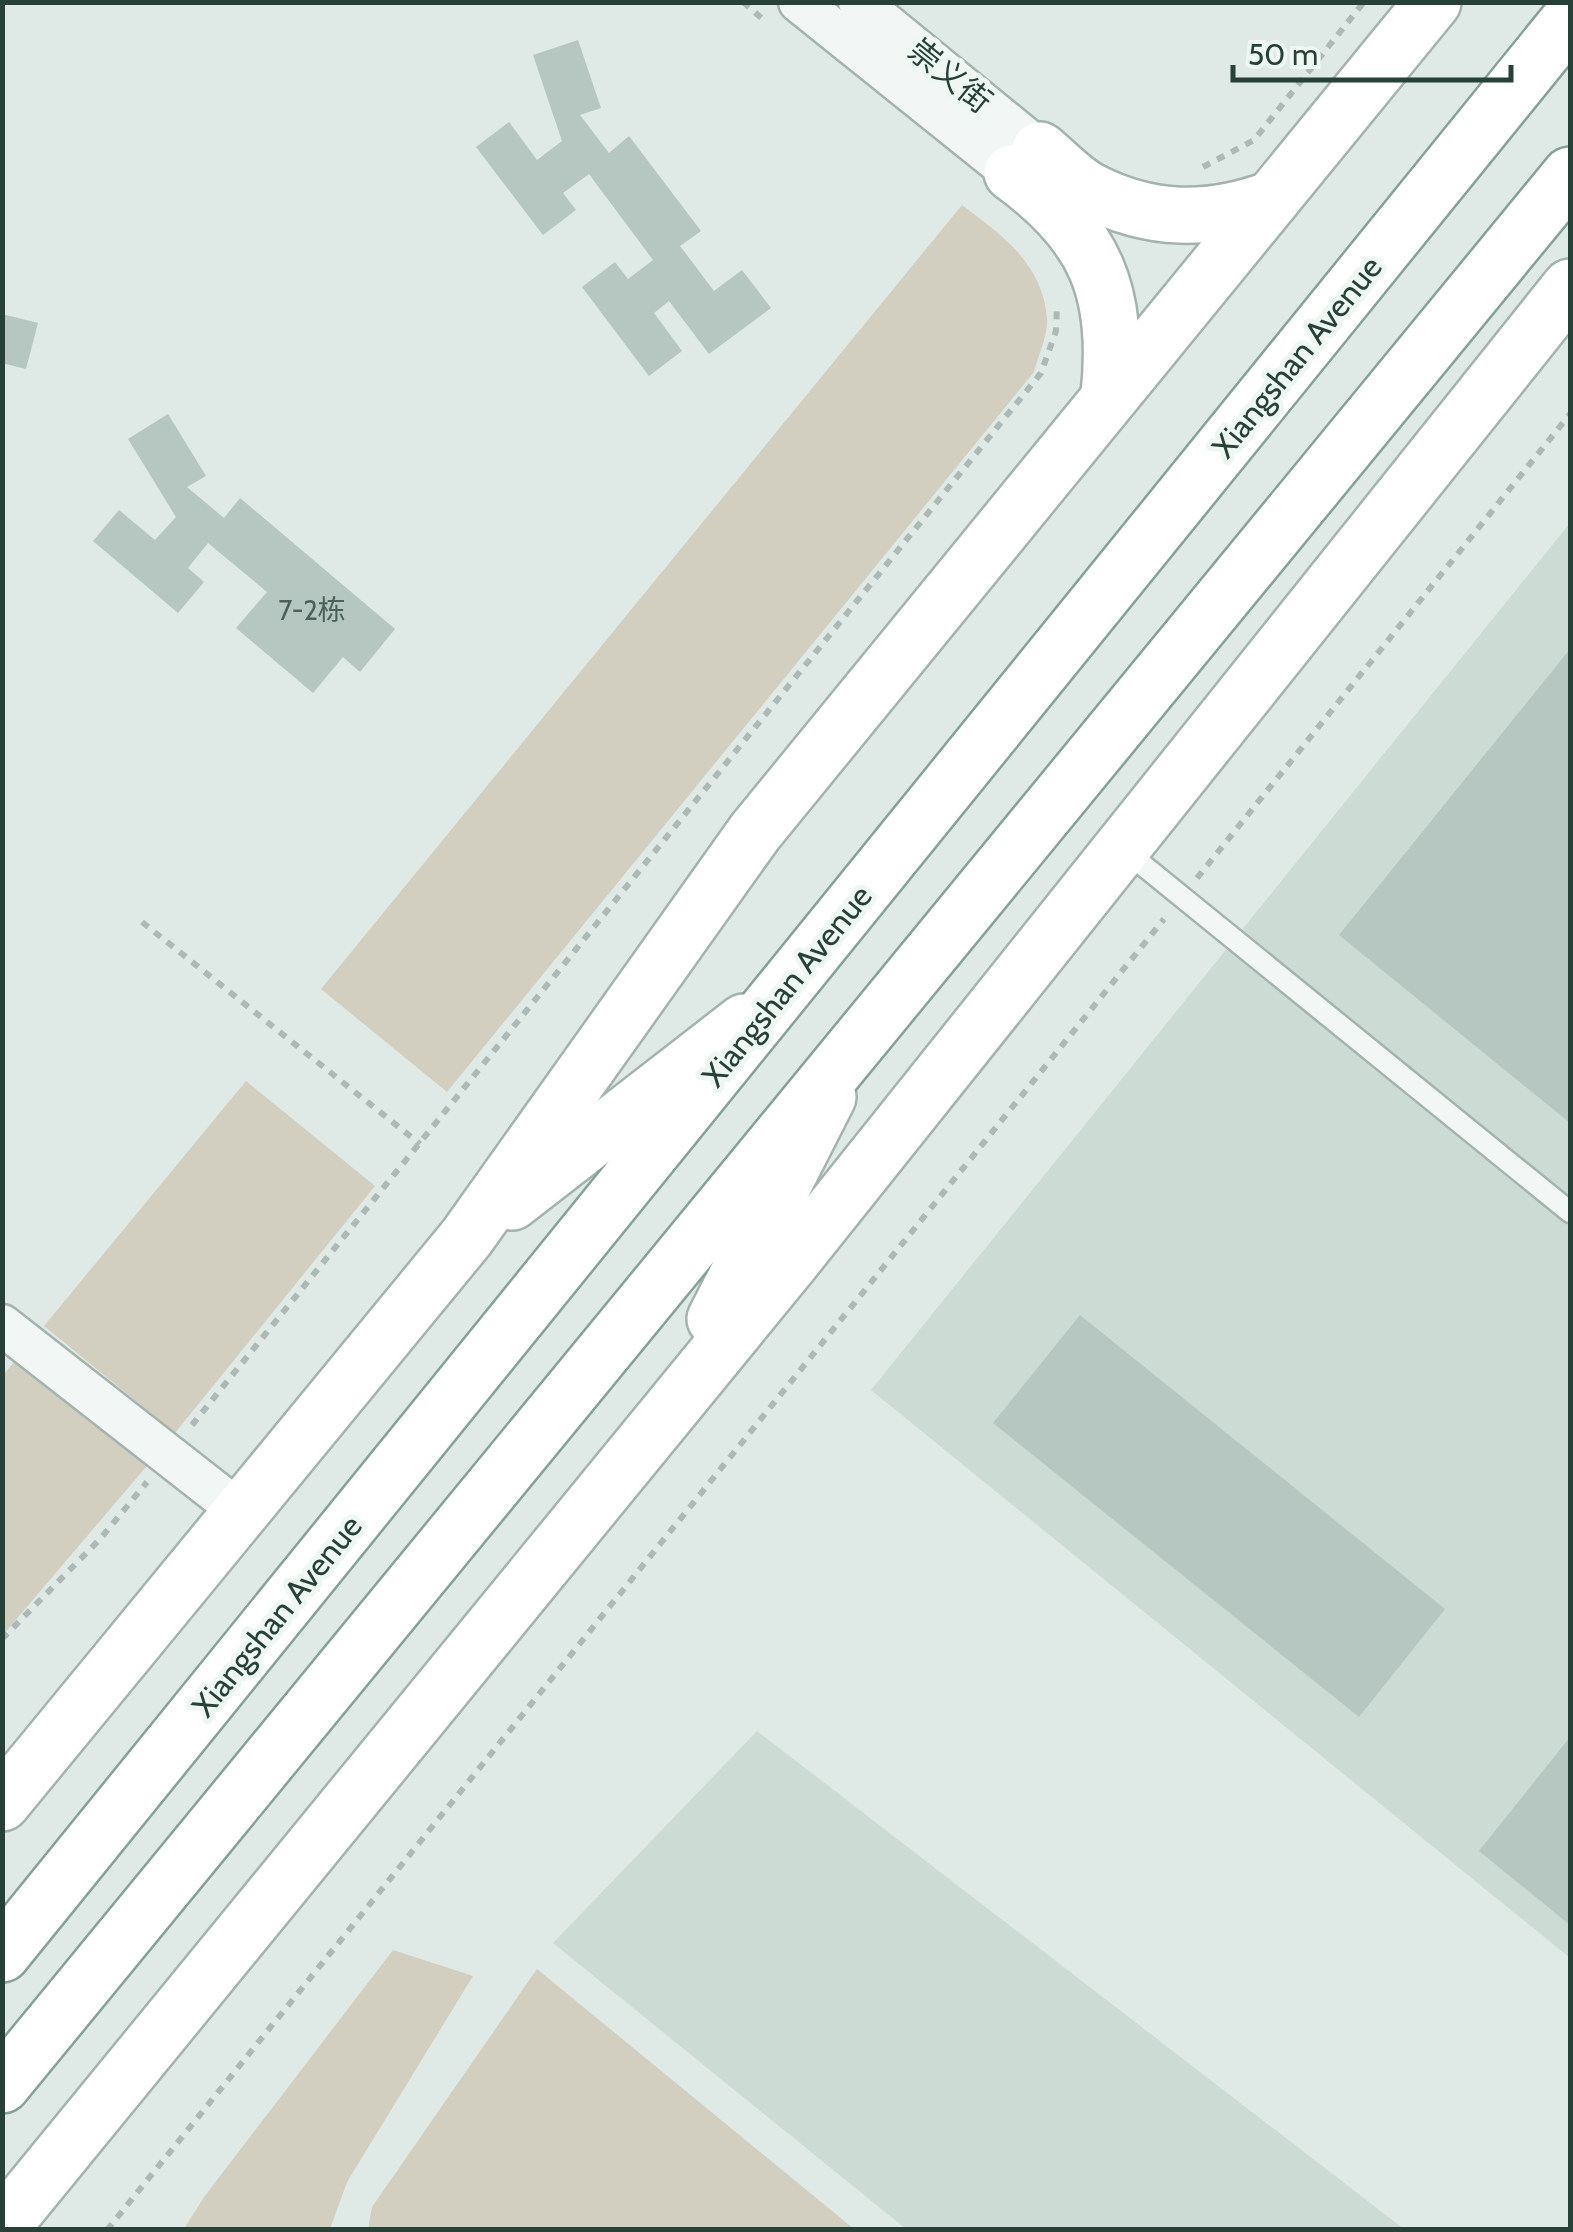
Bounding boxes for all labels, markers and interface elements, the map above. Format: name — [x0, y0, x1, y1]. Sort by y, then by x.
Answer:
scale bar — [1233, 20, 1510, 82]
street label: 崇义街 — [901, 30, 1000, 121]
text: 50 m — [1248, 36, 1318, 73]
street label: Xiangshan Avenue — [1203, 248, 1390, 465]
house number: 7-2栋 — [278, 593, 346, 627]
street label: Xiangshan Avenue — [693, 877, 880, 1094]
street label: Xiangshan Avenue — [183, 1507, 370, 1724]

